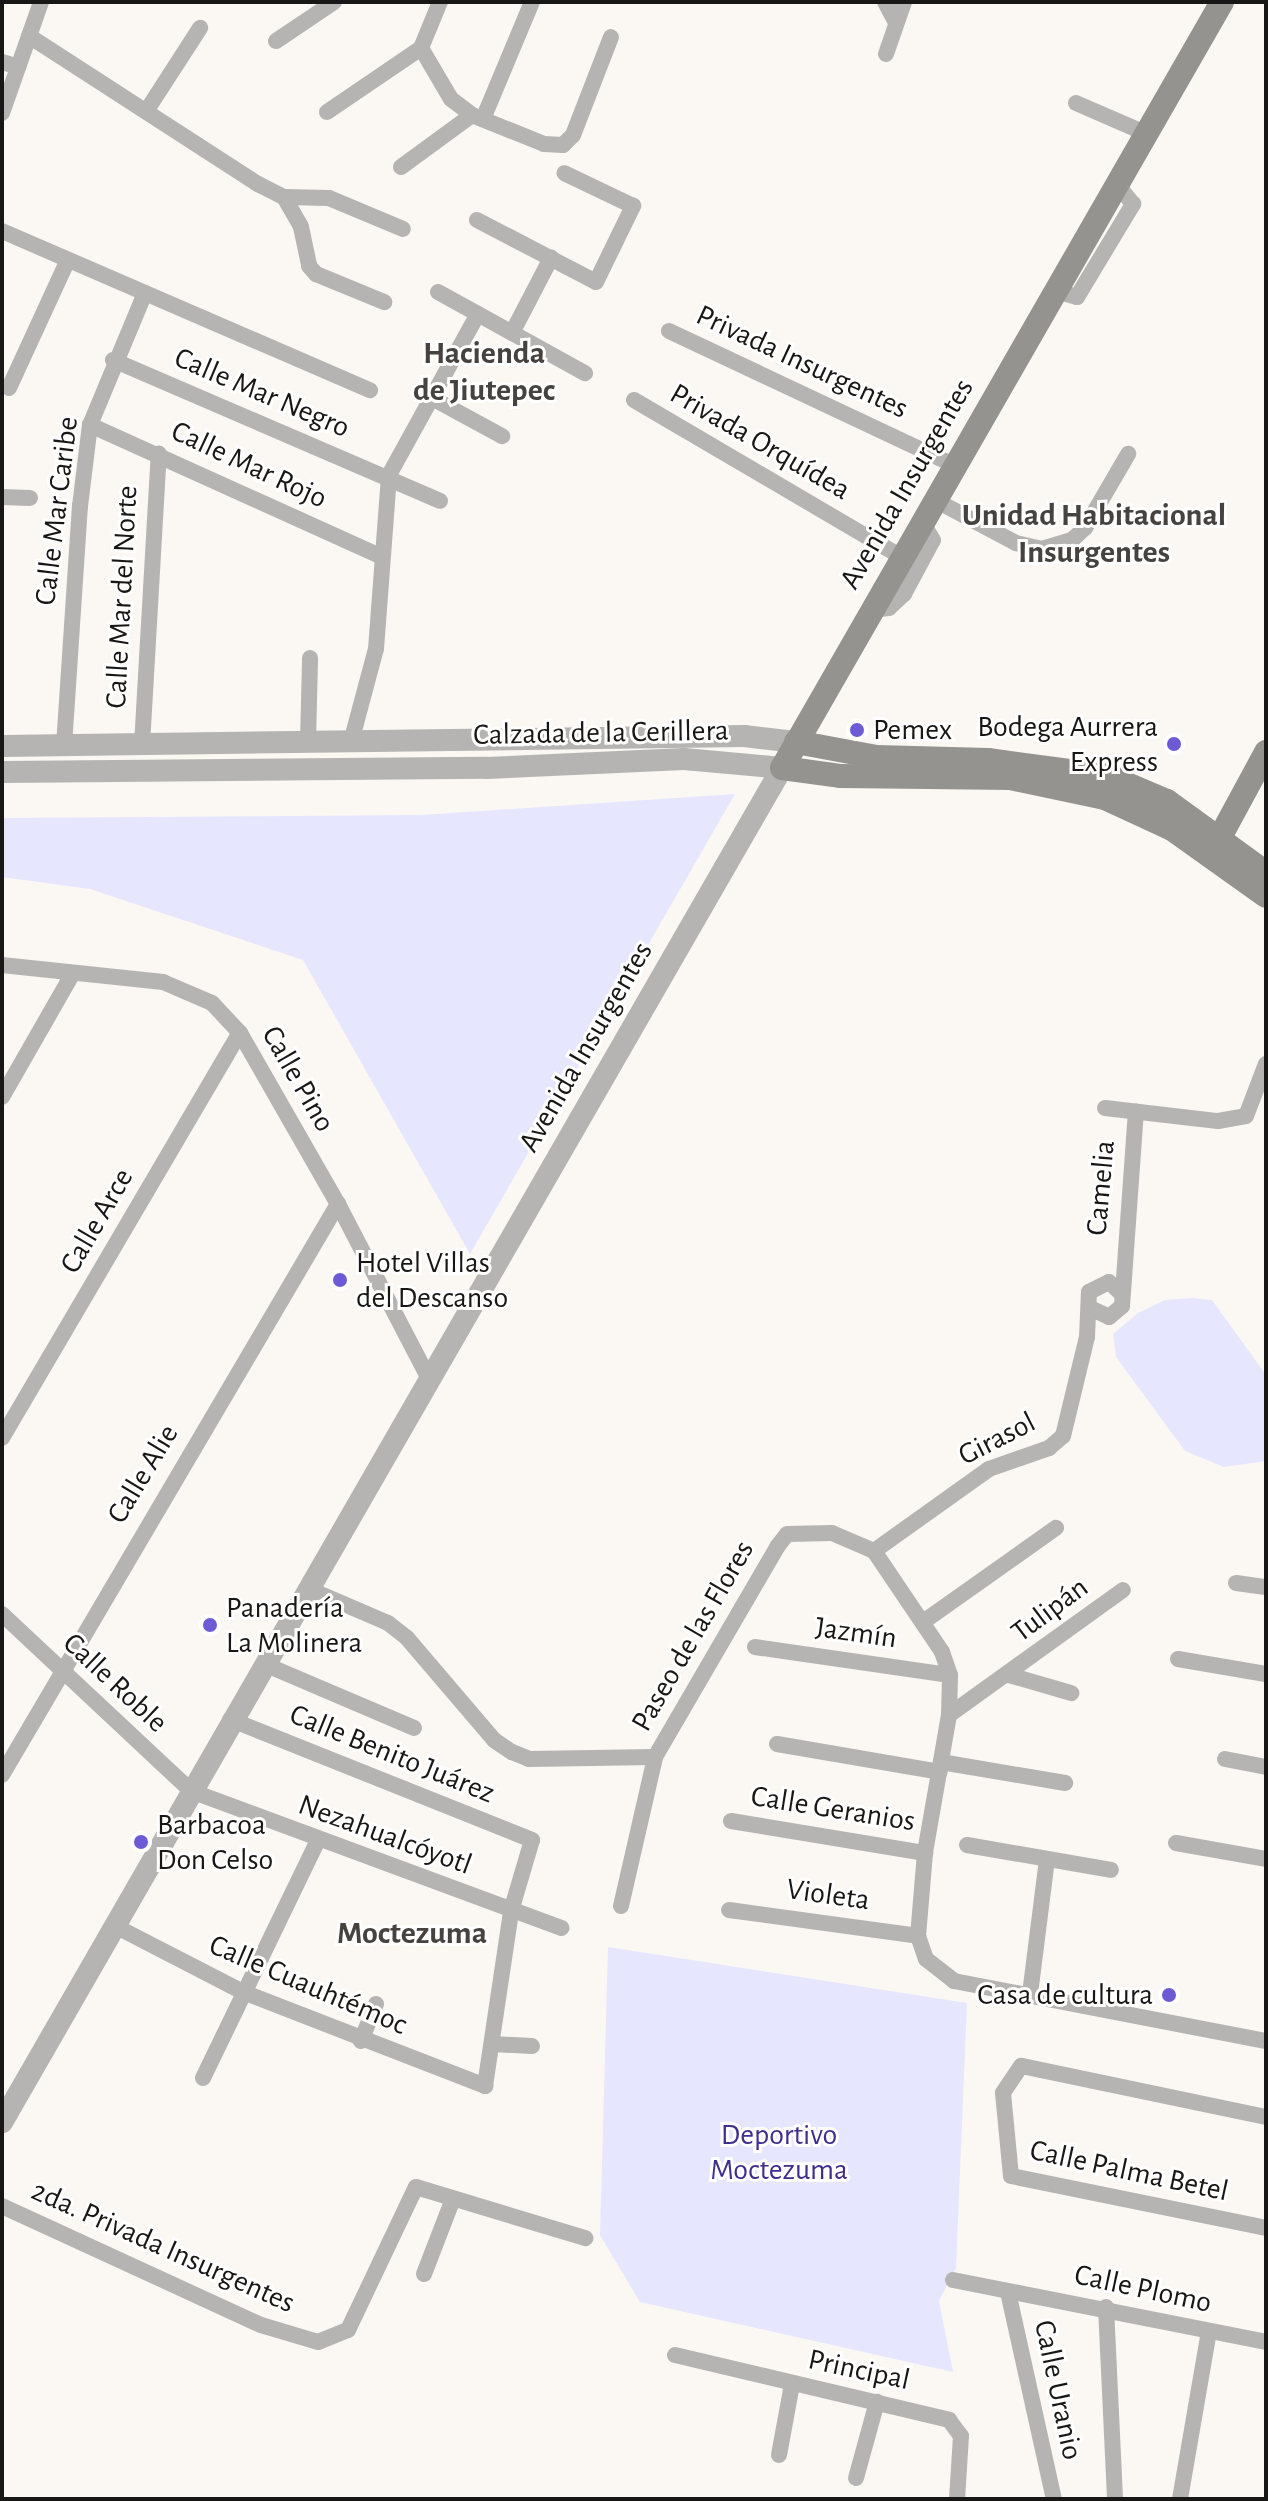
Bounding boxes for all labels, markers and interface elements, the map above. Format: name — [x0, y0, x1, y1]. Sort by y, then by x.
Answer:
street label: Privada Insurgentes — [690, 297, 914, 427]
district label: Hacienda de Jiutepec — [413, 335, 555, 410]
street label: Calle Mar Negro — [169, 340, 355, 446]
street label: Avenida Insurgentes — [832, 372, 982, 596]
street label: Privada Orquídea — [663, 376, 857, 508]
street label: Calle Mar Rojo — [165, 413, 333, 517]
street label: Calle Mar Caribe — [28, 415, 86, 607]
street label: Calle Mar del Norte — [98, 485, 146, 709]
district label: Unidad Habitacional Insurgentes — [962, 497, 1226, 572]
place label: Bodega Aurrera Express — [977, 709, 1158, 780]
place label: Pemex — [873, 712, 952, 748]
street label: Calzada de la Cerillera — [473, 713, 729, 753]
marker: Pemex — [848, 721, 866, 739]
marker: Bodega Aurrera Express — [1165, 735, 1183, 753]
street label: Avenida Insurgentes — [511, 935, 661, 1159]
street label: Calle Pino — [253, 1020, 343, 1138]
street label: Camelia — [1079, 1139, 1123, 1237]
street label: Calle Arce — [53, 1162, 141, 1280]
place label: Hotel Villas del Descanso — [356, 1245, 508, 1316]
marker: Hotel Villas del Descanso — [331, 1271, 349, 1289]
street label: Girasol — [952, 1404, 1042, 1474]
street label: Calle Alie — [100, 1418, 186, 1530]
street label: Paseo de las Flores — [624, 1534, 762, 1738]
street label: Tulipán — [1005, 1570, 1095, 1650]
place label: Panadería La Molinera — [226, 1590, 362, 1660]
street label: Jazmín — [813, 1609, 899, 1657]
marker: Panadería La Molinera — [201, 1616, 219, 1634]
street label: Calle Roble — [55, 1625, 175, 1741]
street label: Calle Benito Juárez — [284, 1696, 500, 1812]
street label: Calle Geranios — [748, 1778, 918, 1840]
street label: Nezahualcóyotl — [293, 1787, 477, 1883]
place label: Barbacoa Don Celso — [157, 1807, 273, 1878]
marker: Barbacoa Don Celso — [132, 1833, 150, 1851]
street label: Violeta — [784, 1871, 872, 1919]
district label: Moctezuma — [337, 1914, 487, 1952]
street label: Calle Cuauhtémoc — [204, 1927, 412, 2043]
place label: Casa de cultura — [977, 1977, 1153, 2013]
marker: Casa de cultura — [1160, 1986, 1178, 2004]
park label: Deportivo Moctezuma — [710, 2117, 848, 2188]
street label: Calle Palma Betel — [1026, 2132, 1232, 2210]
street label: 2da. Privada Insurgentes — [26, 2173, 300, 2321]
street label: Calle Plomo — [1071, 2257, 1215, 2321]
street label: Calle Uranio — [1026, 2317, 1090, 2463]
street label: Principal — [805, 2342, 913, 2398]

